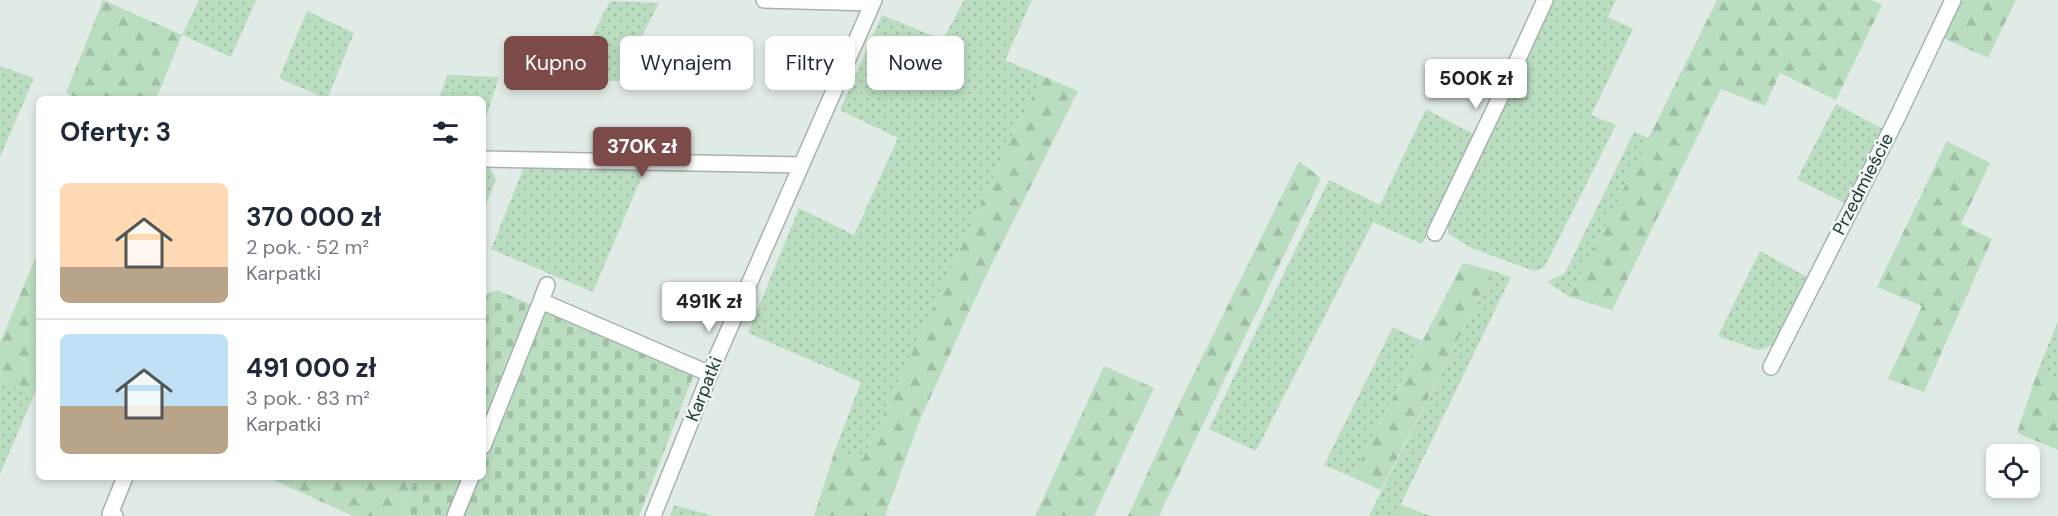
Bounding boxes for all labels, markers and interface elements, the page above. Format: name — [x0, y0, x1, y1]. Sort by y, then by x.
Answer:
chip: Kupno — [504, 36, 608, 90]
chip: Wynajem — [620, 36, 753, 90]
chip: Filtry — [765, 36, 855, 90]
chip: Nowe — [867, 36, 964, 90]
pin: 500K zł — [1421, 59, 1531, 110]
text: 500K zł — [1439, 65, 1513, 91]
text: Oferty: 3 — [60, 115, 171, 149]
icon: filters — [429, 116, 462, 149]
pin: 370K zł — [587, 127, 697, 178]
street label: Przedmieście — [1827, 129, 1899, 239]
text: 370K zł — [607, 133, 677, 159]
text: 370 000 zł — [246, 200, 381, 234]
icon: home — [108, 207, 180, 279]
text: 2 pok. · 52 m² — [246, 234, 369, 260]
text: Karpatki — [246, 260, 321, 286]
pin: 491K zł — [654, 282, 764, 333]
text: 491K zł — [676, 288, 742, 314]
text: 491 000 zł — [246, 351, 376, 385]
street label: Karpatki — [680, 353, 728, 425]
icon: home — [108, 358, 180, 430]
text: 3 pok. · 83 m² — [246, 385, 370, 411]
text: Karpatki — [246, 411, 321, 437]
map controls — [1986, 444, 2040, 498]
button: locate — [1986, 444, 2040, 498]

